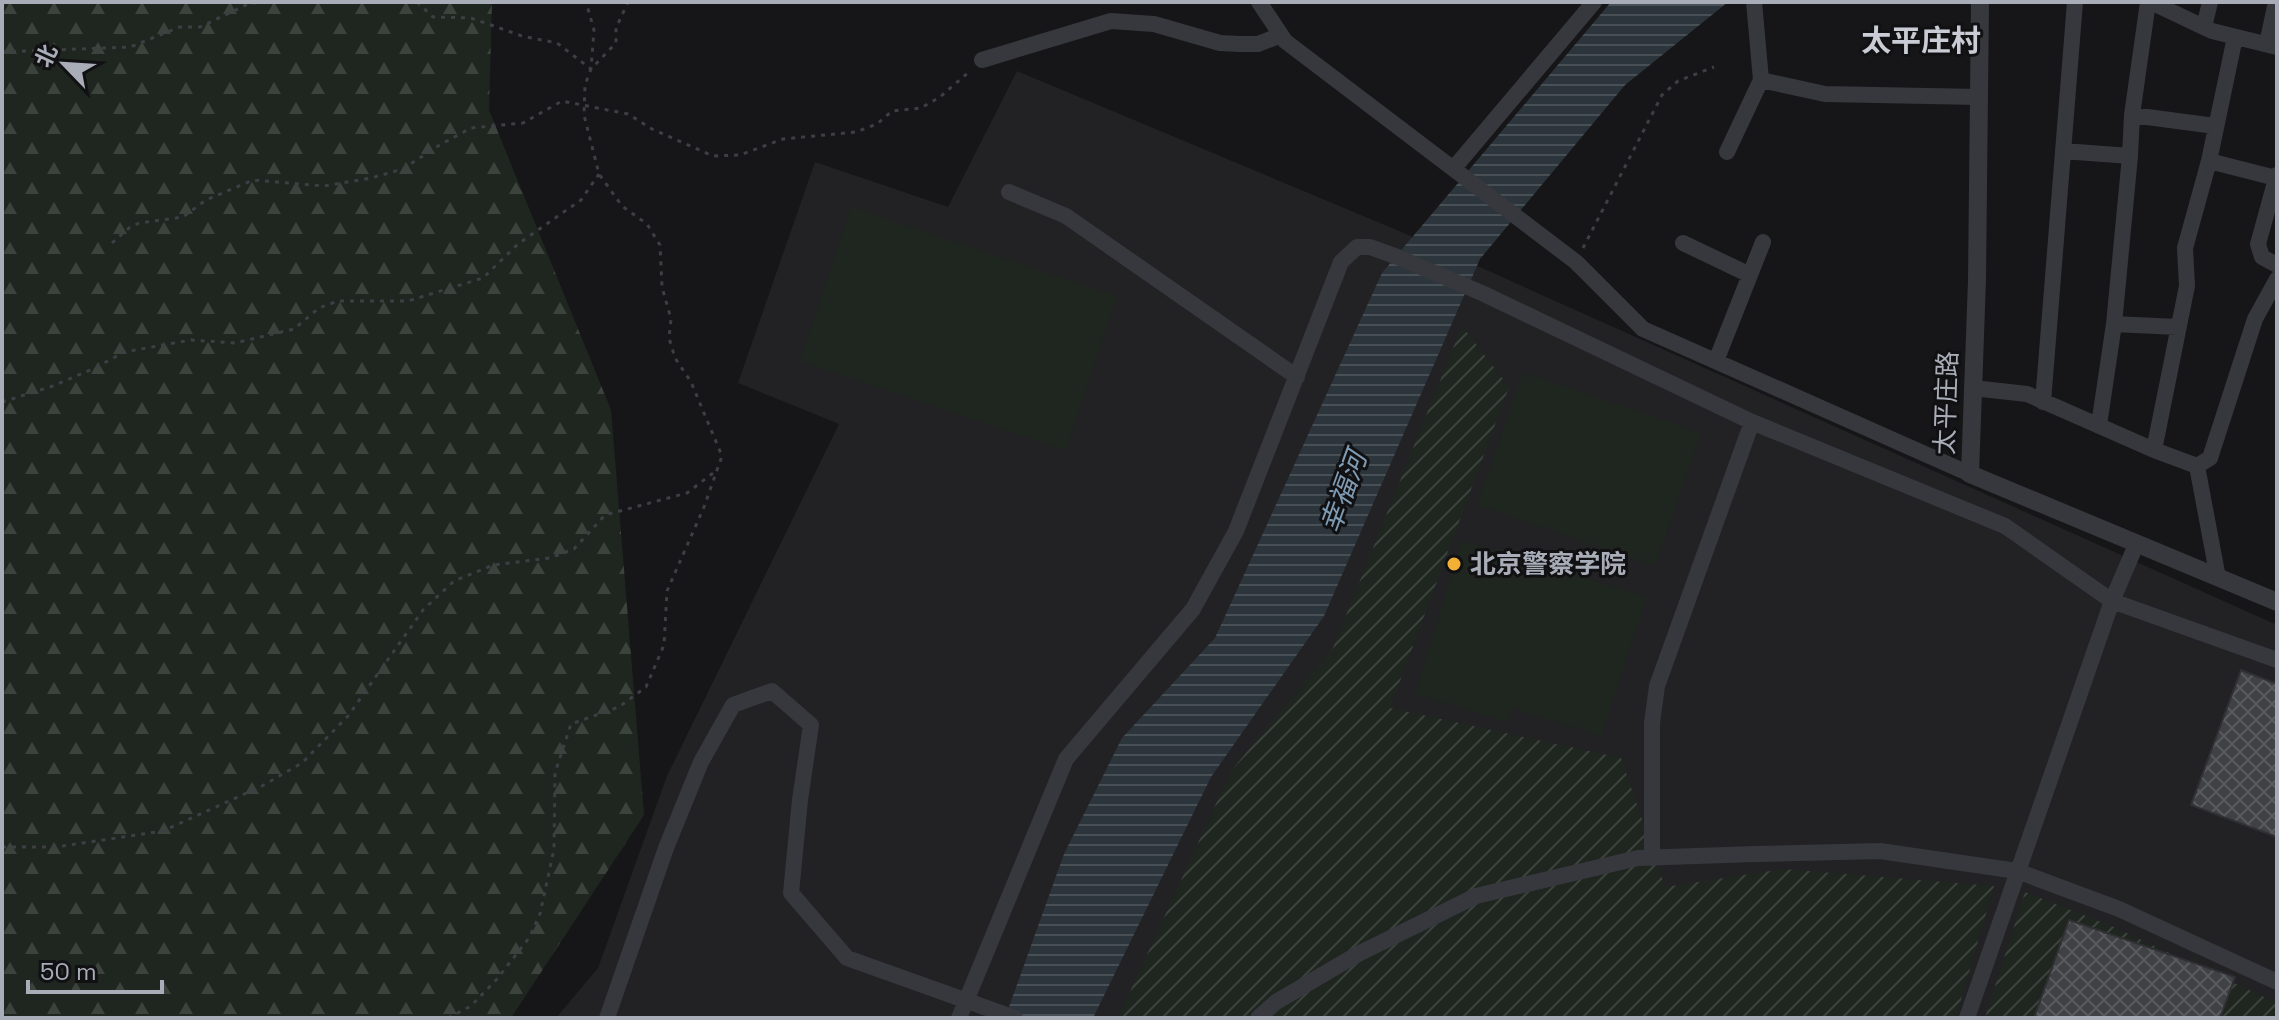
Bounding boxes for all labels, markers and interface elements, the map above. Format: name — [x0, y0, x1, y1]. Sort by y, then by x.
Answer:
district label: 太平庄村 — [1861, 21, 1981, 60]
north arrow — [24, 24, 104, 104]
text: 北 — [29, 40, 63, 71]
street label: 太平庄路 — [1927, 350, 1965, 456]
water label: 幸福河 — [1312, 442, 1376, 538]
place label: 北京警察学院 — [1470, 547, 1626, 581]
marker: 北京警察学院 — [1445, 555, 1463, 573]
scale bar — [28, 944, 162, 994]
text: 50 m — [40, 956, 97, 987]

